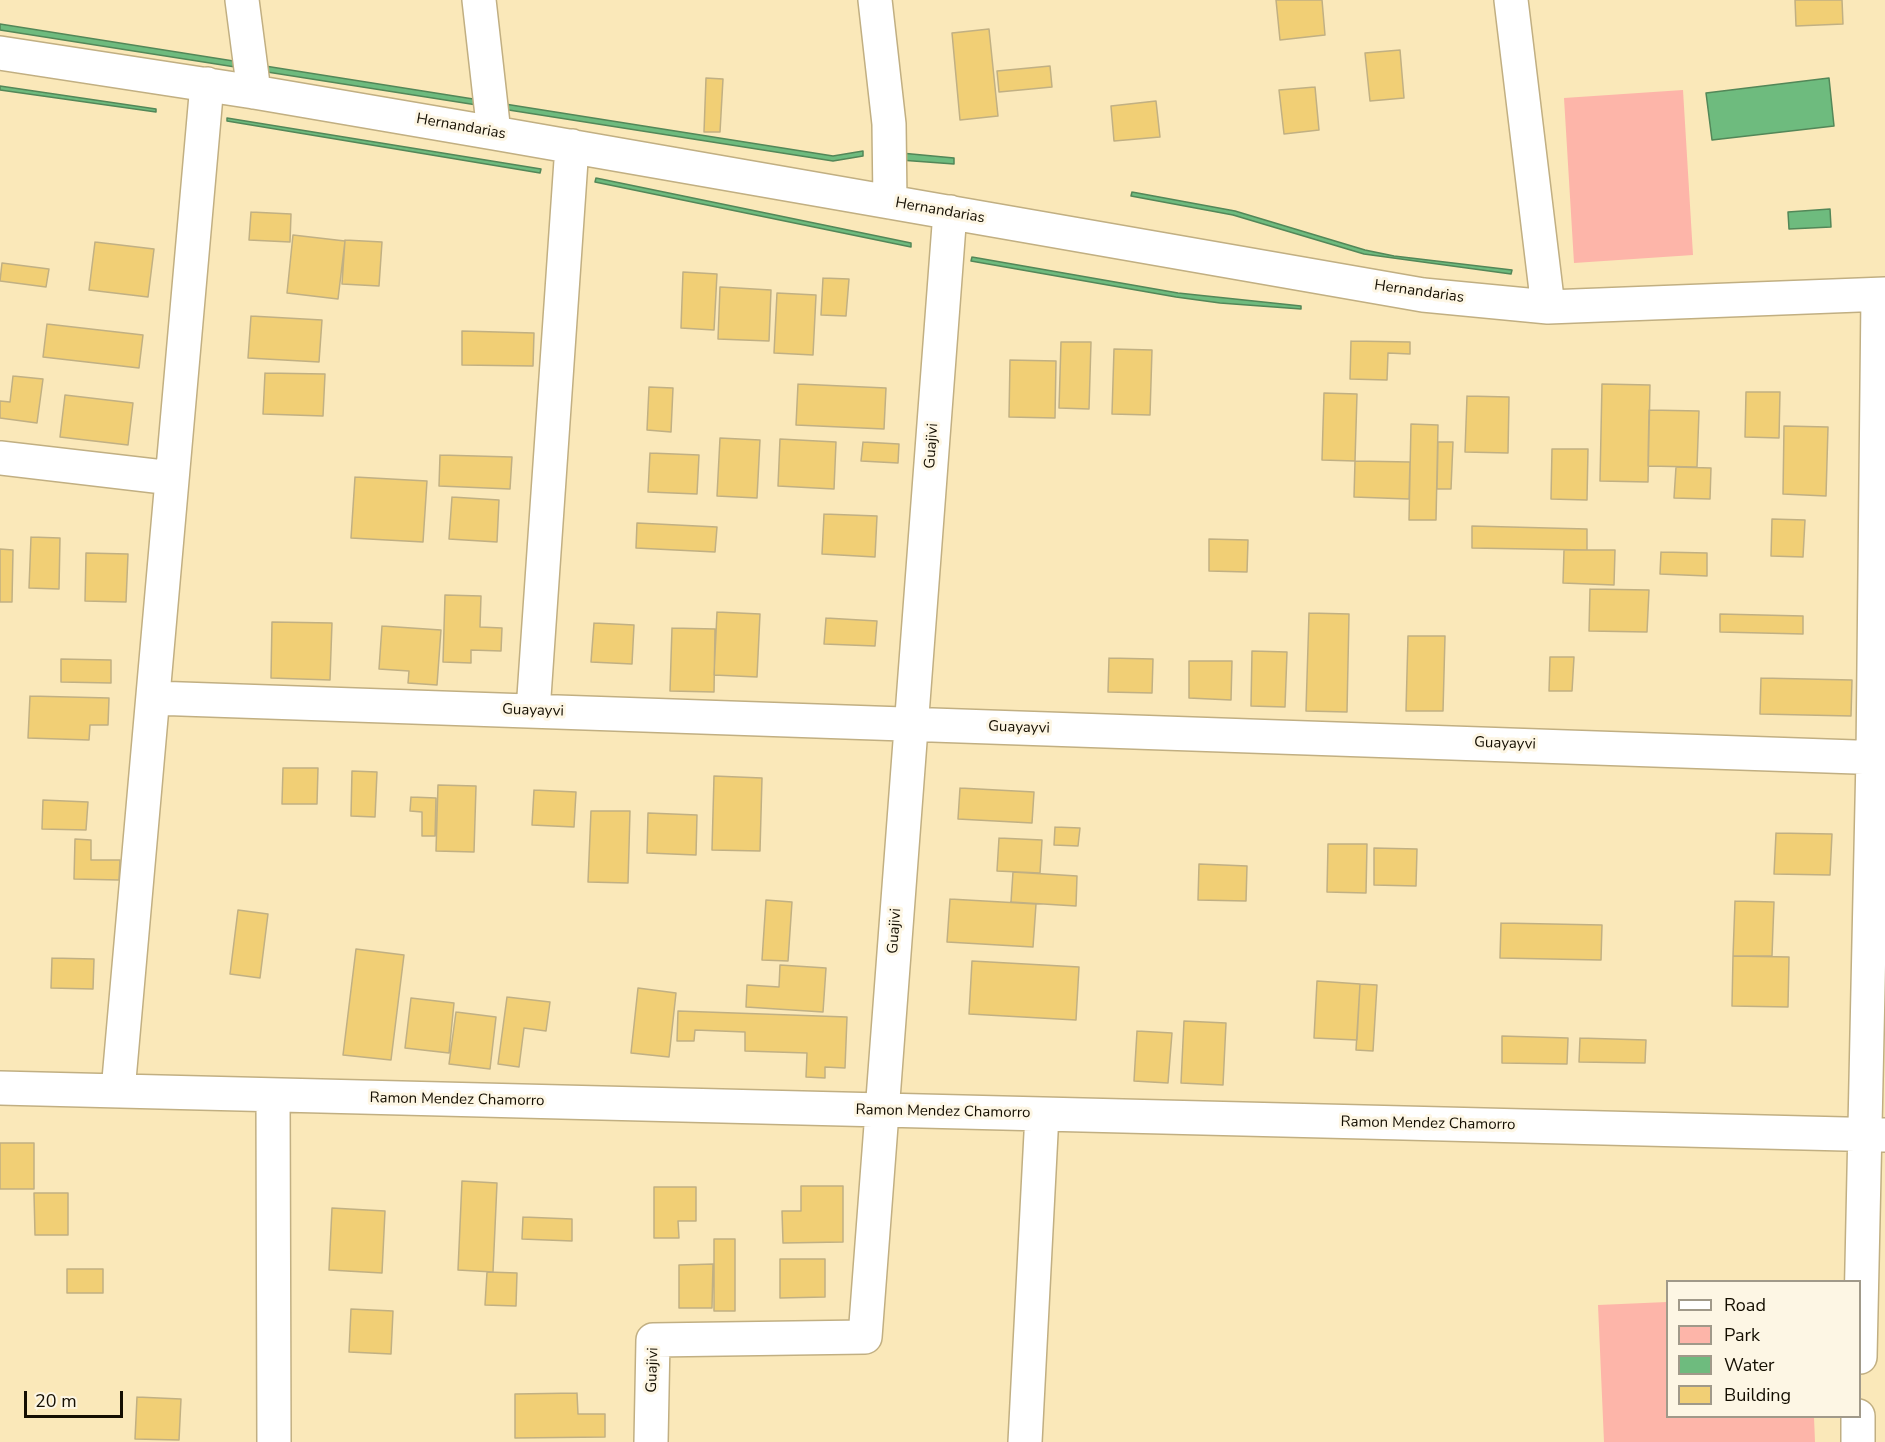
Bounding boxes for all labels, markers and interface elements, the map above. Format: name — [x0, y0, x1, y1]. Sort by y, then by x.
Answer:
street label: Hernandarias — [415, 110, 507, 144]
street label: Hernandarias — [894, 194, 986, 228]
street label: Hernandarias — [1373, 277, 1465, 307]
street label: Guajivi — [921, 423, 943, 469]
street label: Guayayvi — [502, 701, 564, 721]
street label: Guayayvi — [988, 718, 1050, 738]
street label: Guayayvi — [1474, 734, 1536, 754]
street label: Guajivi — [884, 908, 906, 954]
street label: Ramon Mendez Chamorro — [369, 1089, 545, 1111]
street label: Ramon Mendez Chamorro — [855, 1101, 1031, 1123]
street label: Ramon Mendez Chamorro — [1340, 1113, 1516, 1135]
legend — [1666, 1280, 1861, 1418]
text: Road — [1724, 1293, 1766, 1317]
text: Park — [1724, 1323, 1760, 1347]
street label: Guajivi — [643, 1347, 663, 1393]
text: Water — [1724, 1353, 1775, 1377]
scale bar — [27, 1379, 126, 1417]
text: Building — [1724, 1383, 1791, 1407]
text: 20 m — [35, 1389, 77, 1413]

